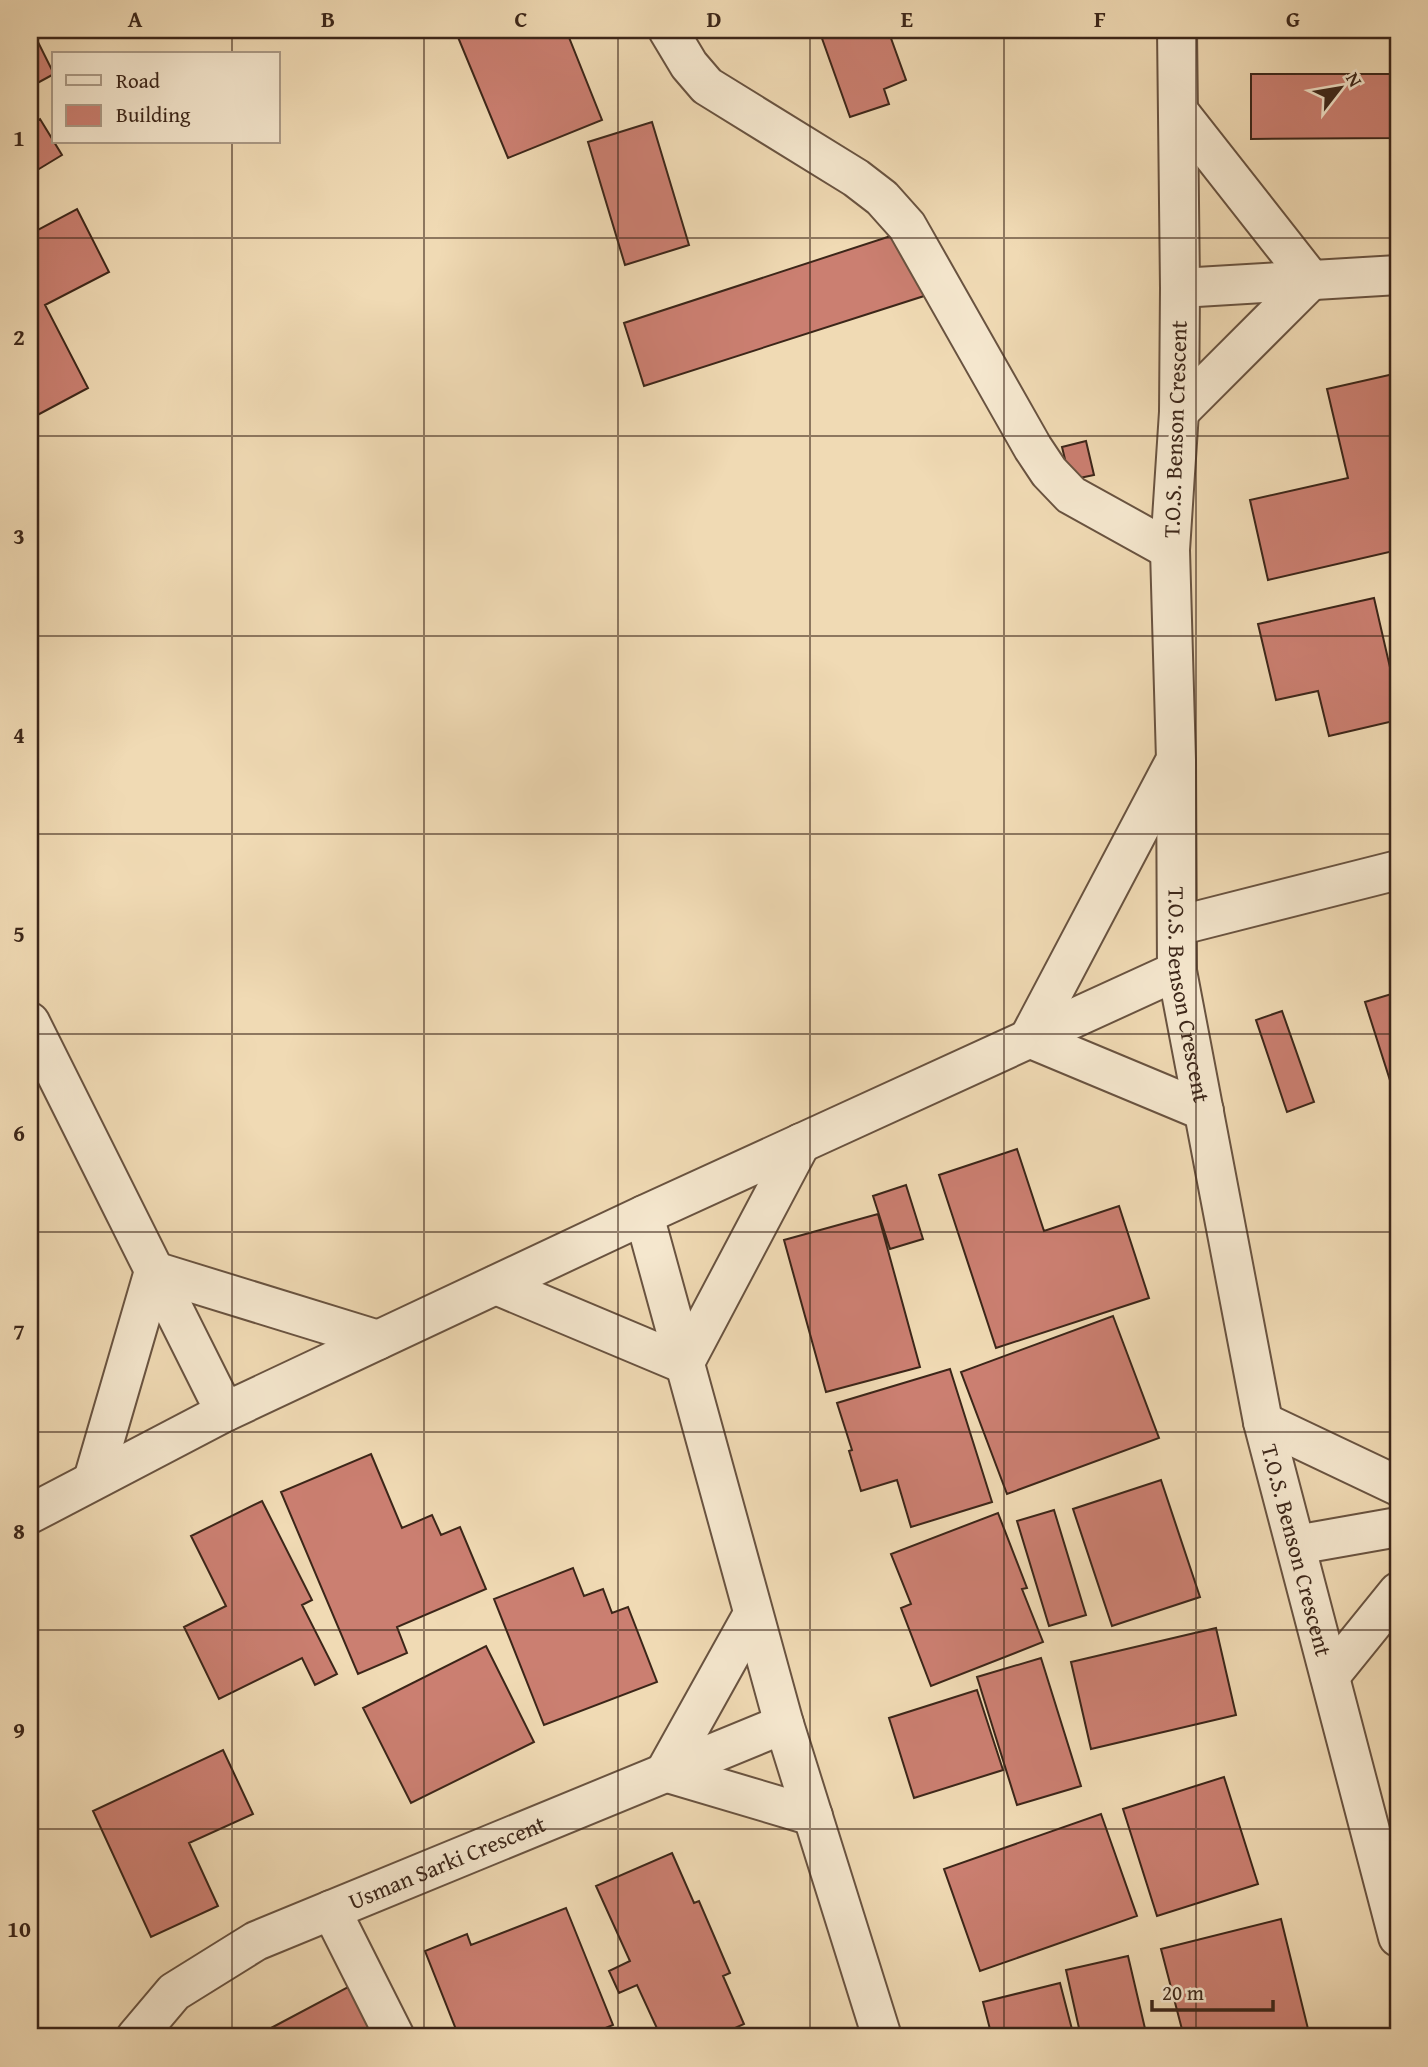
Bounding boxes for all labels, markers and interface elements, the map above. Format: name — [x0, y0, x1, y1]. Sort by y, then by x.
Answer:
text: A — [128, 2, 143, 35]
text: B — [321, 2, 335, 35]
text: C — [514, 2, 528, 35]
text: D — [707, 2, 722, 35]
text: E — [901, 2, 913, 35]
text: F — [1094, 2, 1106, 35]
text: G — [1286, 2, 1300, 35]
legend — [52, 52, 280, 144]
north arrow — [1306, 52, 1376, 122]
text: Road — [116, 65, 161, 96]
text: N — [1339, 67, 1370, 92]
text: Building — [116, 99, 191, 130]
text: 1 — [13, 121, 25, 154]
text: 2 — [13, 320, 25, 353]
street label: T.O.S. Benson Crescent — [1154, 320, 1195, 538]
text: 3 — [13, 519, 25, 552]
text: 4 — [13, 718, 25, 751]
street label: T.O.S. Benson Crescent — [1161, 887, 1219, 1105]
text: 5 — [13, 917, 25, 950]
text: 6 — [13, 1116, 25, 1149]
text: 7 — [13, 1315, 25, 1348]
street label: T.O.S. Benson Crescent — [1253, 1440, 1341, 1660]
text: 8 — [13, 1514, 25, 1547]
text: 9 — [13, 1713, 25, 1746]
street label: Usman Sarki Crescent — [343, 1807, 550, 1917]
text: 10 — [7, 1912, 31, 1945]
scale bar — [1152, 1969, 1272, 2013]
text: 20 m — [1162, 1977, 1204, 2008]

